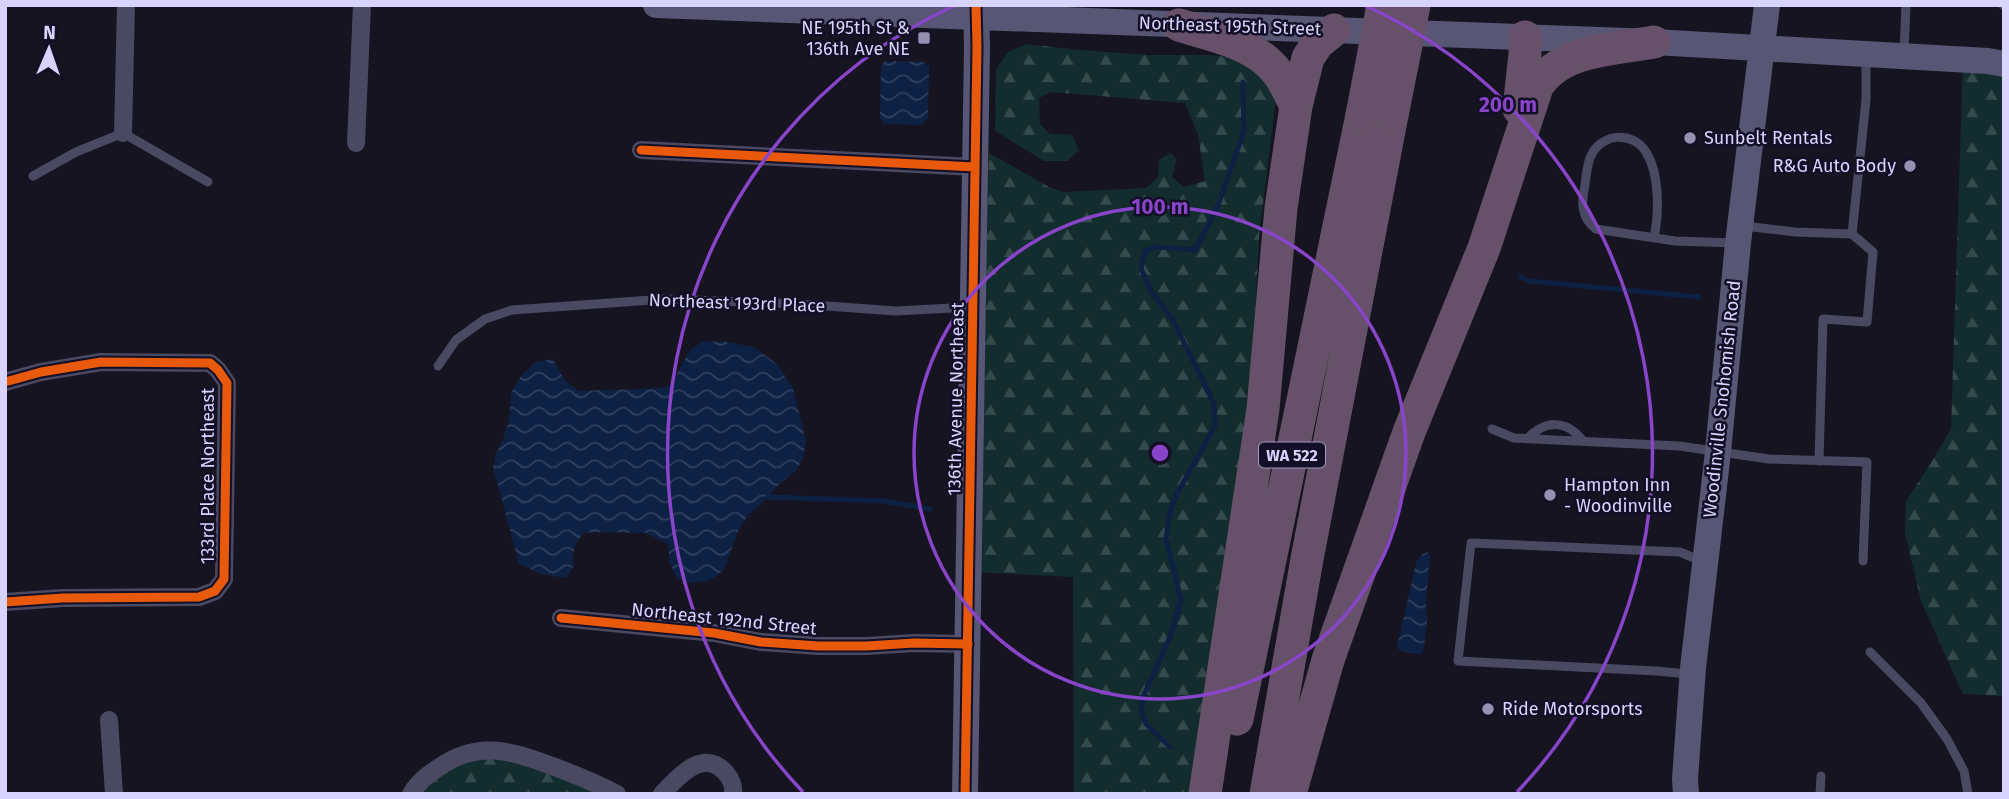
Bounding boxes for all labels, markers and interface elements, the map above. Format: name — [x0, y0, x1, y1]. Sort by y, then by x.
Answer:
street label: Northeast 195th Street — [1138, 12, 1322, 40]
north arrow — [14, 14, 84, 84]
place label: NE 195th St & 136th Ave NE — [801, 17, 910, 60]
text: N — [43, 21, 56, 44]
marker: NE 195th St & 136th Ave NE — [916, 30, 932, 46]
text: 200 m — [1479, 92, 1537, 118]
place label: Sunbelt Rentals — [1704, 127, 1833, 149]
marker: Sunbelt Rentals — [1682, 130, 1698, 146]
place label: R&G Auto Body — [1773, 155, 1896, 177]
marker: R&G Auto Body — [1902, 158, 1918, 174]
text: 100 m — [1131, 194, 1189, 220]
street label: Woodinville Snohomish Road — [1699, 279, 1745, 519]
street label: Northeast 193rd Place — [648, 289, 826, 317]
street label: 136th Avenue Northeast — [943, 302, 969, 496]
street label: 133rd Place Northeast — [197, 387, 219, 564]
centre of rings — [1148, 441, 1172, 465]
road number: WA 522 — [1259, 442, 1325, 468]
place label: Hampton Inn - Woodinville — [1564, 474, 1672, 517]
marker: Hampton Inn - Woodinville — [1542, 487, 1558, 503]
street label: Northeast 192nd Street — [630, 598, 818, 640]
place label: Ride Motorsports — [1502, 698, 1643, 720]
marker: Ride Motorsports — [1480, 701, 1496, 717]

